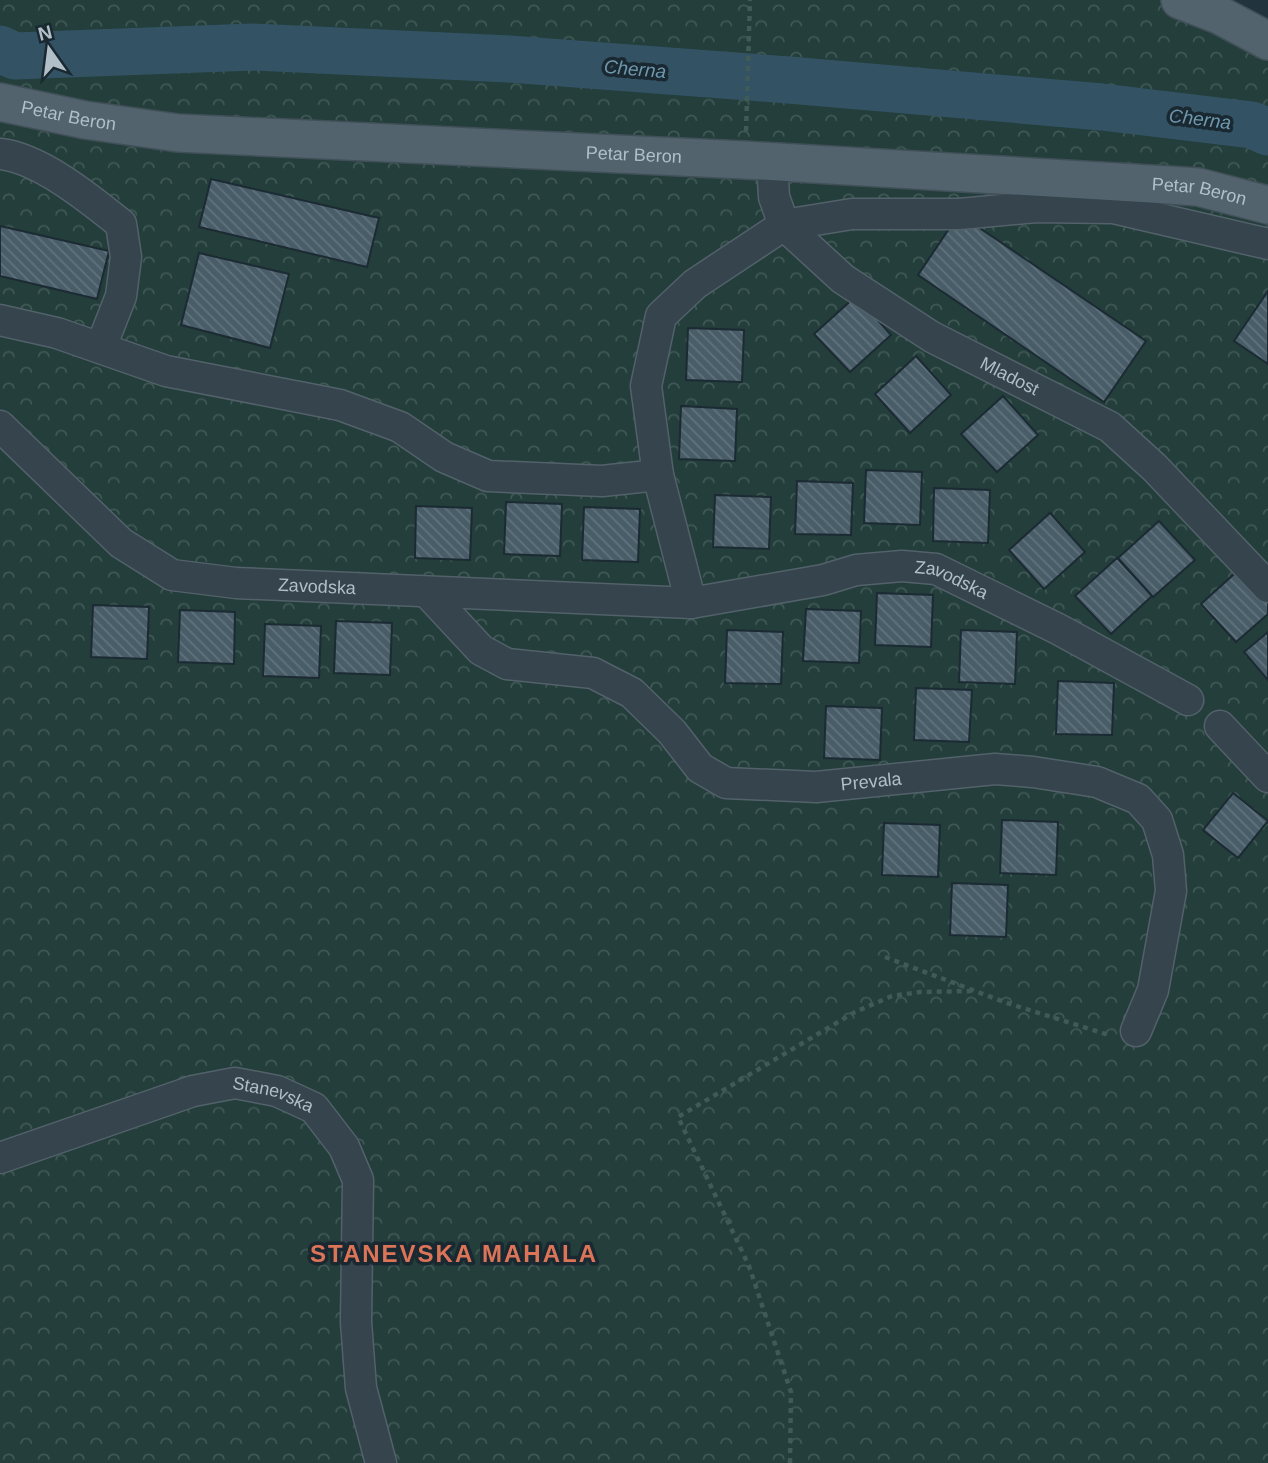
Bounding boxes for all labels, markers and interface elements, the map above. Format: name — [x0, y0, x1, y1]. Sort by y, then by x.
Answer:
north arrow — [14, 14, 84, 84]
text: N — [36, 21, 54, 45]
water label: Cherna — [603, 56, 667, 82]
street label: Petar Beron — [19, 97, 117, 134]
water label: Cherna — [1168, 105, 1232, 133]
street label: Petar Beron — [585, 142, 682, 167]
street label: Petar Beron — [1151, 174, 1249, 209]
street label: Mladost — [977, 353, 1042, 399]
street label: Zavodska — [914, 557, 992, 603]
street label: Zavodska — [277, 575, 357, 598]
street label: Prevala — [840, 768, 903, 794]
street label: Stanevska — [231, 1073, 318, 1117]
district label: STANEVSKA MAHALA — [310, 1240, 598, 1267]

